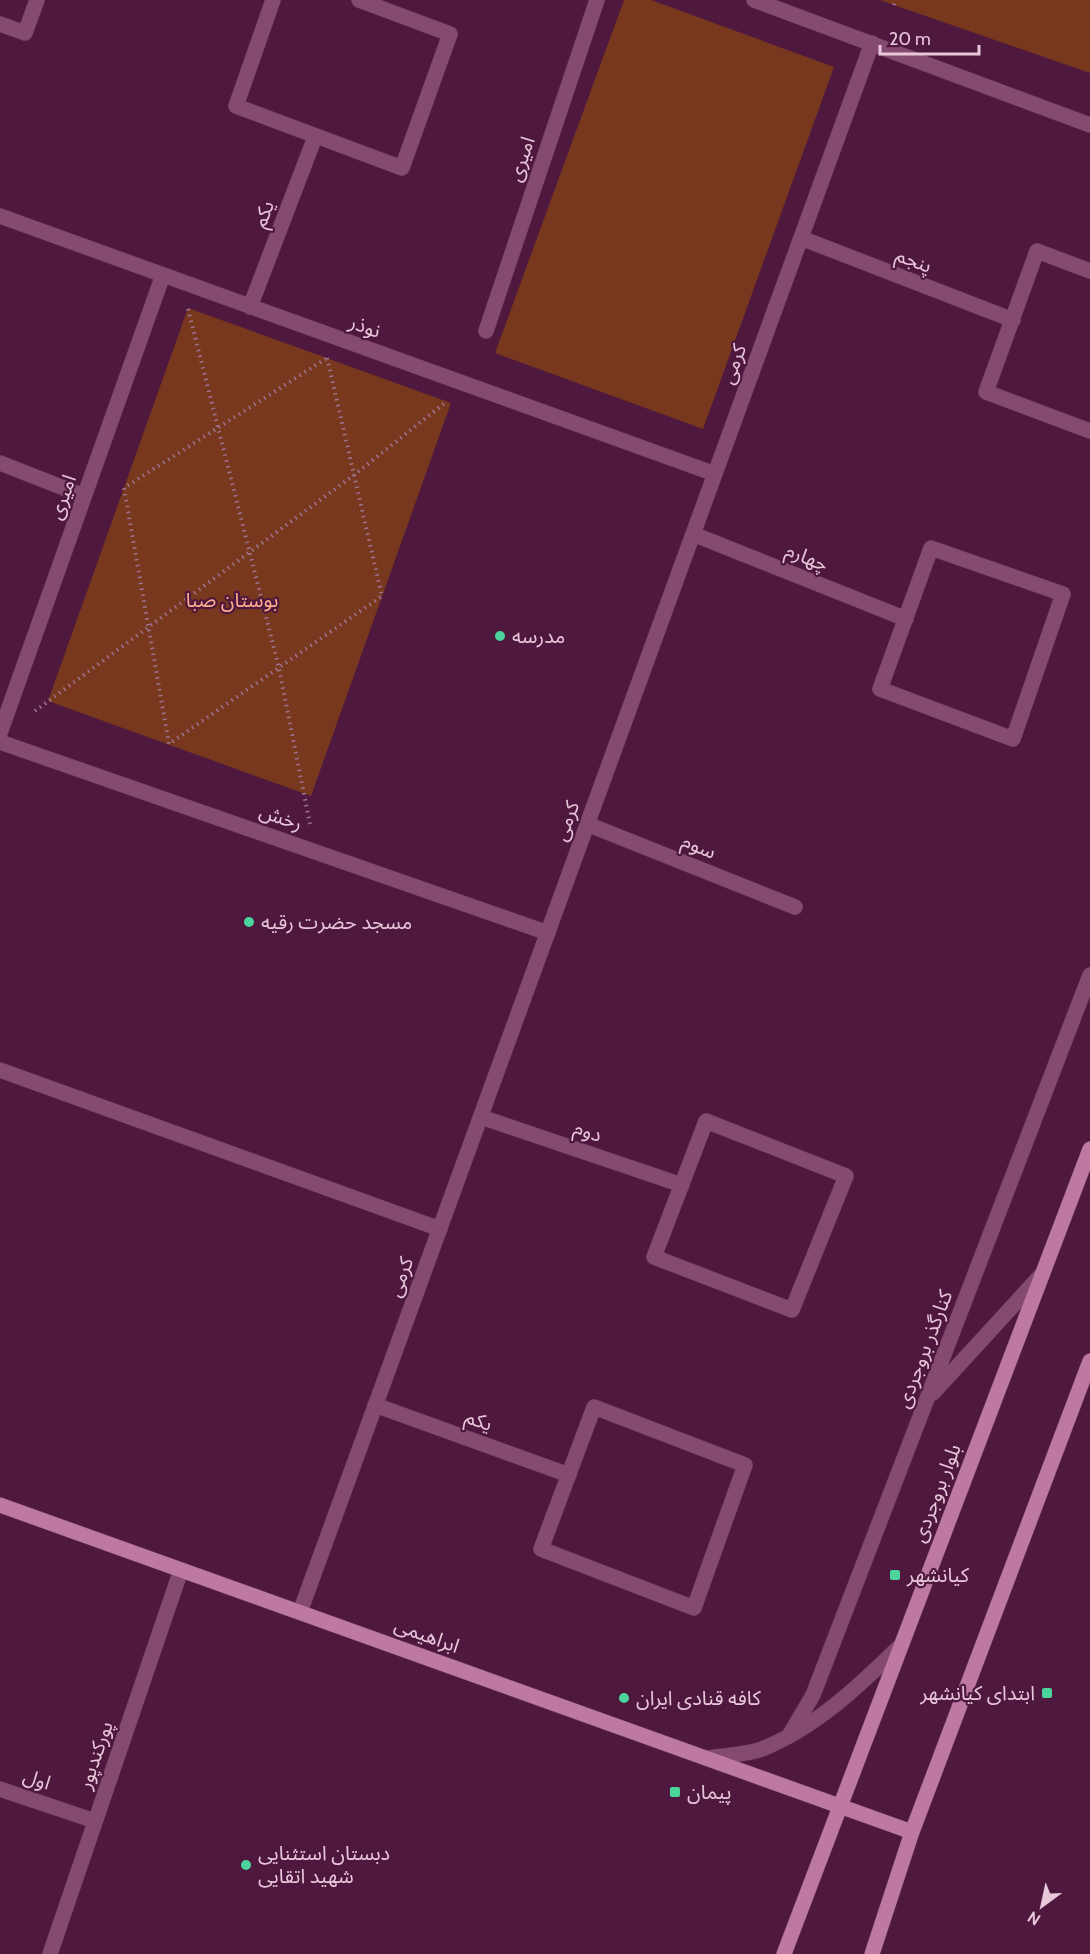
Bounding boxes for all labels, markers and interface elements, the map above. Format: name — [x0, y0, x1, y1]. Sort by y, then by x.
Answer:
scale bar — [880, 18, 979, 56]
text: 20 m — [889, 28, 931, 50]
street label: امیری — [502, 133, 540, 185]
street label: یکم — [247, 197, 282, 232]
street label: پنجم — [891, 242, 935, 281]
street label: نوذر — [345, 309, 384, 343]
street label: کرمی — [715, 340, 751, 387]
street label: امیری — [43, 471, 81, 523]
street label: چهارم — [781, 538, 832, 579]
park label: بوستان صبا — [186, 588, 278, 612]
place label: مدرسه — [512, 624, 565, 648]
marker: مدرسه — [493, 629, 507, 643]
street label: کرمی — [548, 797, 584, 844]
street label: رخش — [256, 799, 306, 835]
street label: سوم — [677, 828, 720, 866]
place label: مسجد حضرت رقیه — [261, 910, 412, 934]
marker: مسجد حضرت رقیه — [242, 915, 256, 929]
street label: دوم — [570, 1115, 605, 1150]
street label: کرمی — [382, 1253, 418, 1300]
street label: کنارگذر بروجردی — [891, 1286, 958, 1411]
street label: یکم — [461, 1404, 496, 1439]
street label: بلوار بروجردی — [906, 1440, 966, 1546]
place label: کیانشهر — [906, 1563, 970, 1587]
marker: کیانشهر — [888, 1568, 902, 1582]
street label: ابراهیمی — [391, 1612, 463, 1658]
place label: ابتدای کیانشهر — [919, 1681, 1035, 1705]
place label: کافه قنادی ایران — [636, 1686, 761, 1710]
marker: ابتدای کیانشهر — [1040, 1686, 1054, 1700]
marker: کافه قنادی ایران — [617, 1691, 631, 1705]
street label: پورکندپور — [72, 1718, 119, 1794]
street label: اول — [20, 1763, 54, 1795]
place label: پیمان — [687, 1780, 732, 1805]
marker: پیمان — [668, 1785, 682, 1799]
place label: دبستان استثنایی شهید اتقایی — [258, 1841, 390, 1888]
marker: دبستان استثنایی شهید اتقایی — [239, 1858, 253, 1872]
north arrow — [1012, 1876, 1072, 1936]
text: N — [1024, 1907, 1044, 1929]

